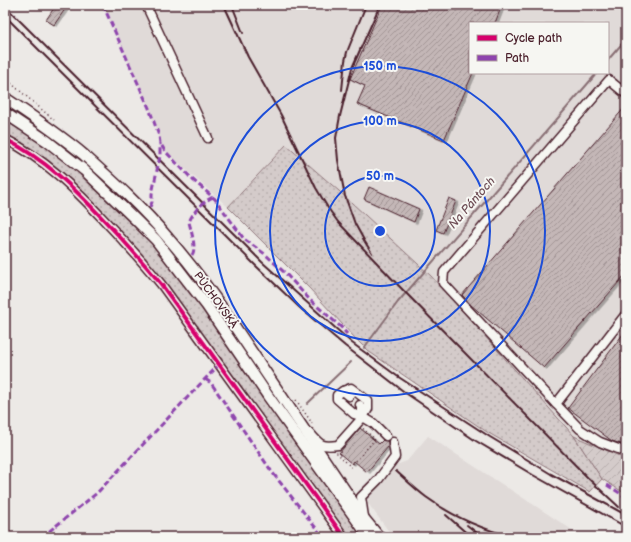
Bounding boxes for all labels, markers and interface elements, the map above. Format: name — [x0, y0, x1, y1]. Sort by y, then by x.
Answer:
legend — [469, 22, 609, 74]
text: Cycle path — [505, 31, 562, 46]
text: Path — [505, 51, 530, 66]
text: 150 m — [364, 59, 396, 74]
text: 100 m — [363, 114, 397, 129]
text: 50 m — [366, 169, 394, 184]
water label: Na Pántoch — [446, 174, 499, 232]
centre of rings — [373, 224, 387, 238]
street label: PÚCHOVSKÁ — [191, 269, 242, 331]

